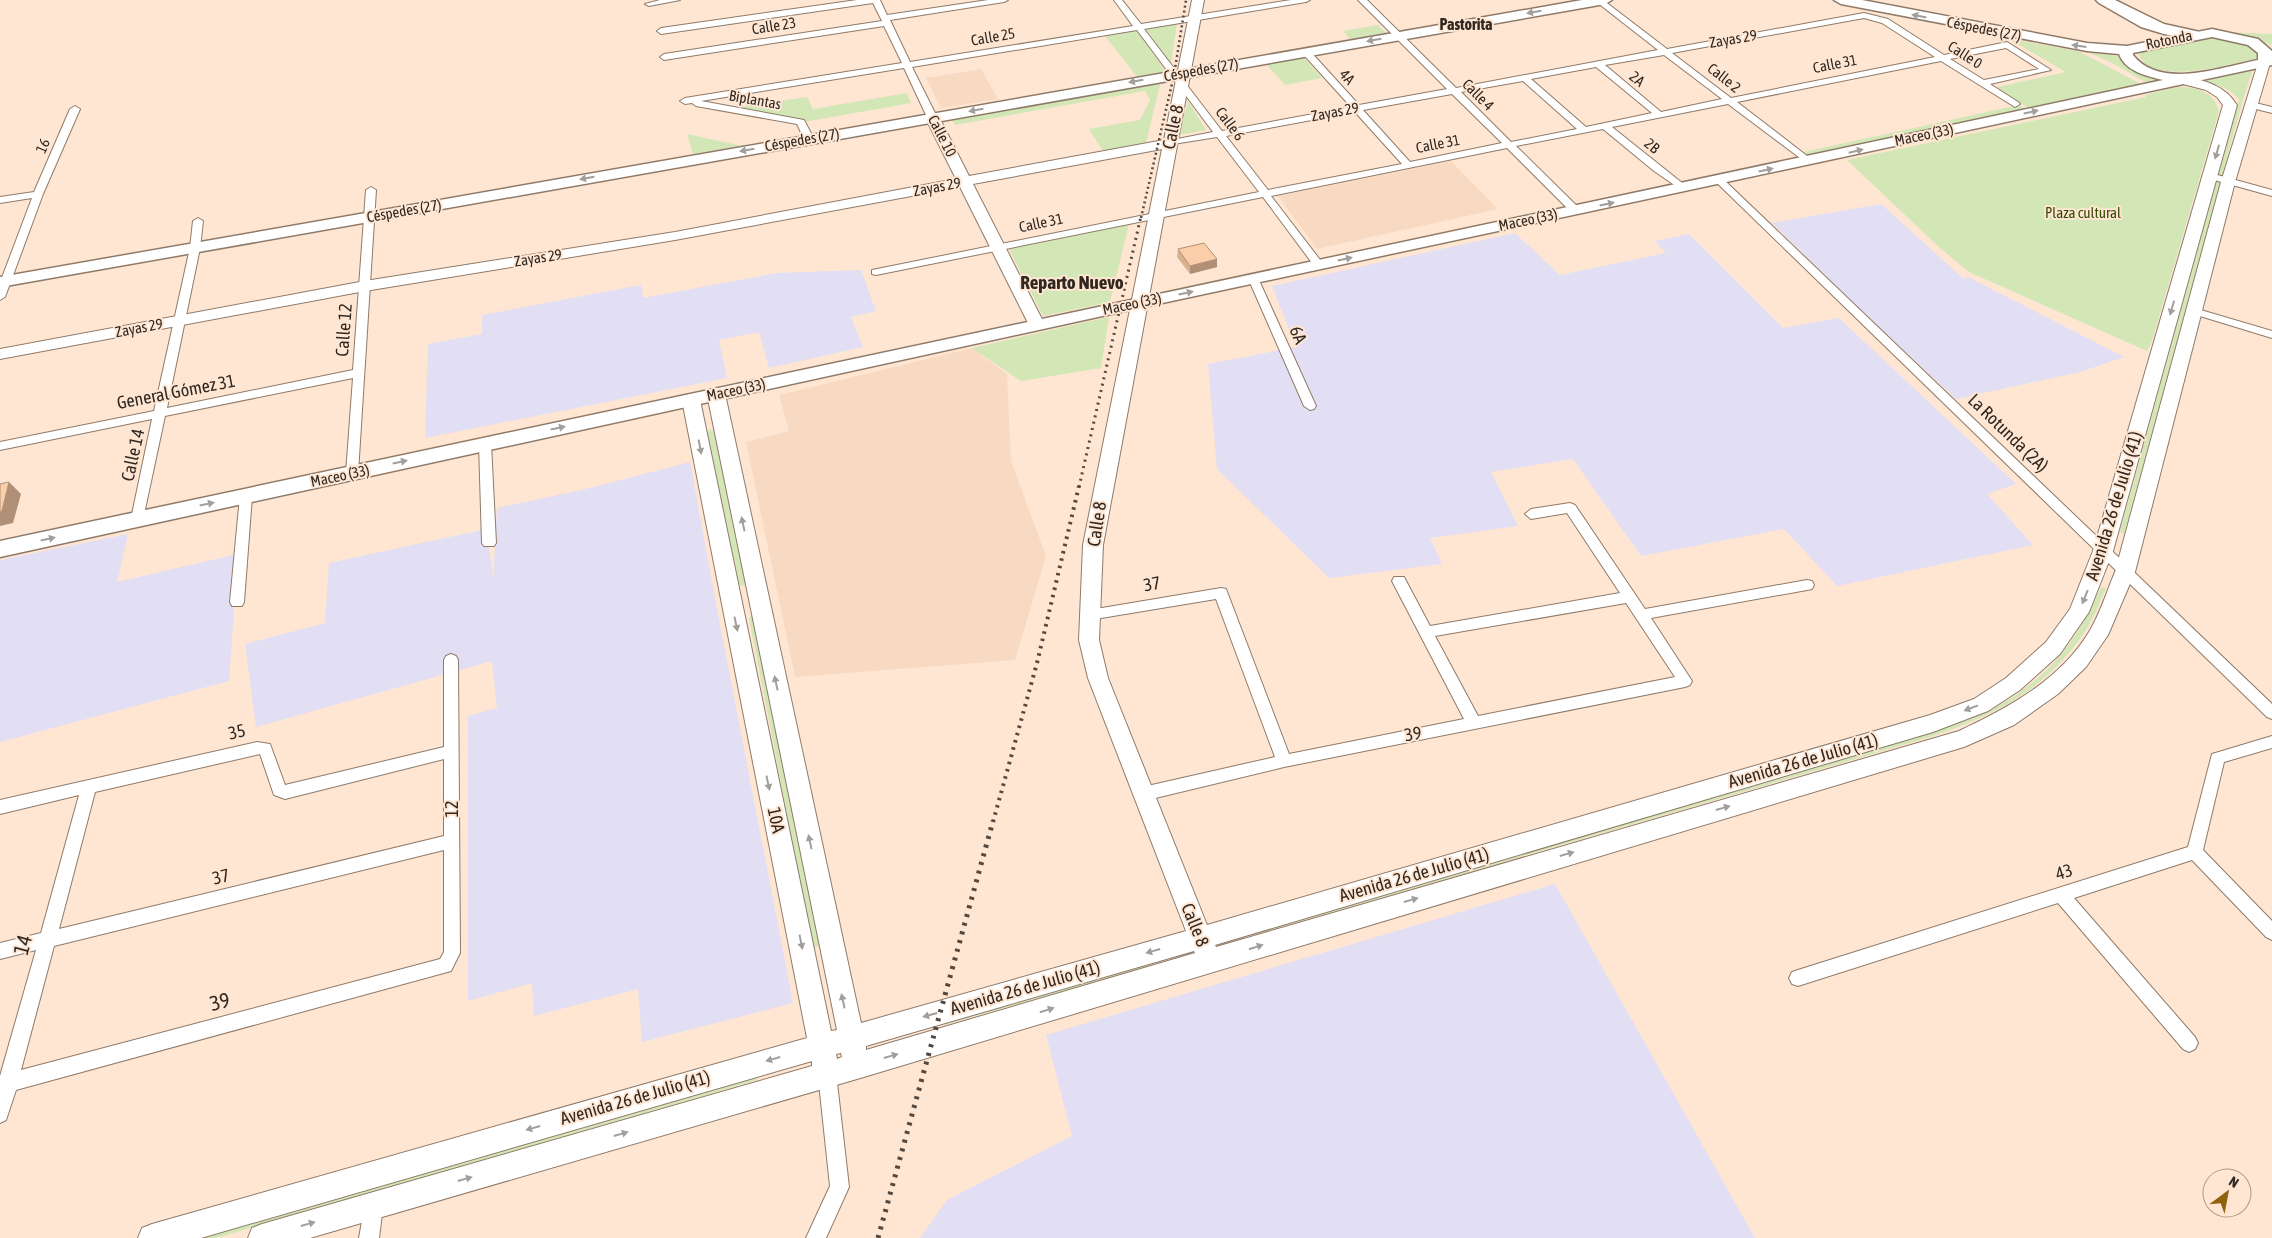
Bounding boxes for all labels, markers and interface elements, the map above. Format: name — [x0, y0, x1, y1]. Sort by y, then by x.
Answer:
one-way arrow — [1526, 9, 1542, 17]
one-way arrow — [1912, 12, 1927, 20]
street label: Céspedes (27) — [1946, 13, 2023, 44]
street label: Calle 23 — [751, 14, 797, 37]
district label: Pastorita — [1439, 15, 1493, 33]
street label: Calle 25 — [970, 24, 1016, 49]
street label: Zayas 29 — [1708, 26, 1758, 51]
street label: Rotonda — [2144, 26, 2194, 53]
one-way arrow — [1365, 36, 1381, 44]
street label: Calle 0 — [1945, 37, 1986, 72]
one-way arrow — [2070, 42, 2086, 50]
street label: Calle 31 — [1811, 51, 1858, 76]
street label: Céspedes (27) — [1162, 55, 1239, 84]
street label: Calle 2 — [1704, 59, 1744, 96]
street label: 4A — [1336, 66, 1359, 88]
street label: 2A — [1626, 67, 1649, 90]
street label: Calle 4 — [1459, 75, 1498, 114]
one-way arrow — [1128, 78, 1144, 86]
street label: Biplantas — [728, 87, 782, 112]
street label: Zayas 29 — [1310, 99, 1360, 124]
street label: Calle 8 — [1158, 103, 1187, 151]
street label: Calle 6 — [1212, 104, 1248, 144]
one-way arrow — [968, 106, 984, 114]
one-way arrow — [2024, 108, 2040, 116]
street label: Calle 10 — [925, 112, 960, 159]
street label: Maceo (33) — [1893, 120, 1955, 149]
street label: Céspedes (27) — [763, 125, 840, 154]
street label: Calle 31 — [1414, 131, 1461, 156]
street label: 2B — [1641, 135, 1663, 157]
street label: 16 — [32, 136, 53, 156]
one-way arrow — [2213, 144, 2221, 159]
one-way arrow — [739, 146, 755, 154]
one-way arrow — [1848, 147, 1863, 155]
one-way arrow — [1758, 166, 1773, 174]
street label: Zayas 29 — [912, 174, 962, 199]
one-way arrow — [579, 175, 595, 183]
street label: Céspedes (27) — [365, 196, 442, 225]
one-way arrow — [1599, 200, 1615, 208]
park label: Plaza cultural — [2045, 204, 2121, 221]
street label: Maceo (33) — [1497, 205, 1559, 234]
street label: Calle 31 — [1017, 210, 1064, 235]
street label: Zayas 29 — [513, 245, 563, 270]
one-way arrow — [1338, 255, 1353, 263]
district label: Reparto Nuevo — [1020, 271, 1124, 293]
one-way arrow — [1179, 288, 1195, 296]
street label: Maceo (33) — [1101, 289, 1163, 318]
one-way arrow — [2168, 301, 2176, 316]
street label: Calle 12 — [331, 303, 356, 357]
street label: Zayas 29 — [114, 315, 164, 340]
street label: 6A — [1285, 323, 1312, 347]
street label: General Gómez 31 — [115, 370, 237, 413]
street label: Maceo (33) — [705, 375, 767, 404]
street label: La Rotunda (2A) — [1964, 389, 2053, 476]
one-way arrow — [551, 424, 566, 432]
street label: Calle 14 — [117, 427, 148, 483]
street label: Avenida 26 de Julio (41) — [2081, 429, 2146, 583]
one-way arrow — [696, 440, 704, 455]
one-way arrow — [392, 458, 408, 466]
street label: Maceo (33) — [309, 461, 371, 490]
one-way arrow — [199, 500, 215, 508]
street label: Calle 8 — [1083, 500, 1110, 548]
one-way arrow — [738, 515, 746, 531]
one-way arrow — [40, 534, 56, 542]
street label: 37 — [1142, 572, 1162, 595]
one-way arrow — [2080, 590, 2088, 604]
one-way arrow — [732, 616, 740, 632]
one-way arrow — [772, 675, 780, 690]
one-way arrow — [1964, 705, 1979, 712]
street label: 35 — [226, 719, 247, 744]
street label: 39 — [1403, 722, 1423, 745]
street label: Avenida 26 de Julio (41) — [1726, 729, 1880, 792]
one-way arrow — [765, 775, 773, 791]
street label: 12 — [441, 801, 462, 817]
one-way arrow — [1716, 804, 1731, 812]
street label: 10A — [764, 805, 789, 835]
one-way arrow — [805, 833, 813, 849]
street label: Avenida 26 de Julio (41) — [1337, 843, 1491, 906]
one-way arrow — [1560, 850, 1575, 858]
street label: 43 — [2053, 859, 2075, 884]
street label: 37 — [210, 864, 232, 889]
one-way arrow — [1404, 896, 1419, 904]
street label: Calle 8 — [1177, 900, 1214, 950]
street label: 14 — [8, 932, 36, 957]
one-way arrow — [797, 935, 805, 950]
one-way arrow — [1249, 943, 1264, 951]
one-way arrow — [1146, 948, 1161, 956]
street label: Avenida 26 de Julio (41) — [948, 956, 1102, 1019]
street label: 39 — [207, 987, 232, 1015]
one-way arrow — [839, 993, 847, 1008]
one-way arrow — [1039, 1006, 1054, 1014]
one-way arrow — [922, 1012, 937, 1020]
one-way arrow — [883, 1051, 898, 1059]
one-way arrow — [766, 1055, 781, 1063]
street label: Avenida 26 de Julio (41) — [558, 1066, 712, 1129]
one-way arrow — [525, 1124, 540, 1132]
one-way arrow — [613, 1129, 628, 1137]
north arrow — [2202, 1168, 2252, 1218]
text: N — [2226, 1173, 2242, 1191]
one-way arrow — [457, 1175, 472, 1183]
one-way arrow — [301, 1220, 316, 1228]

